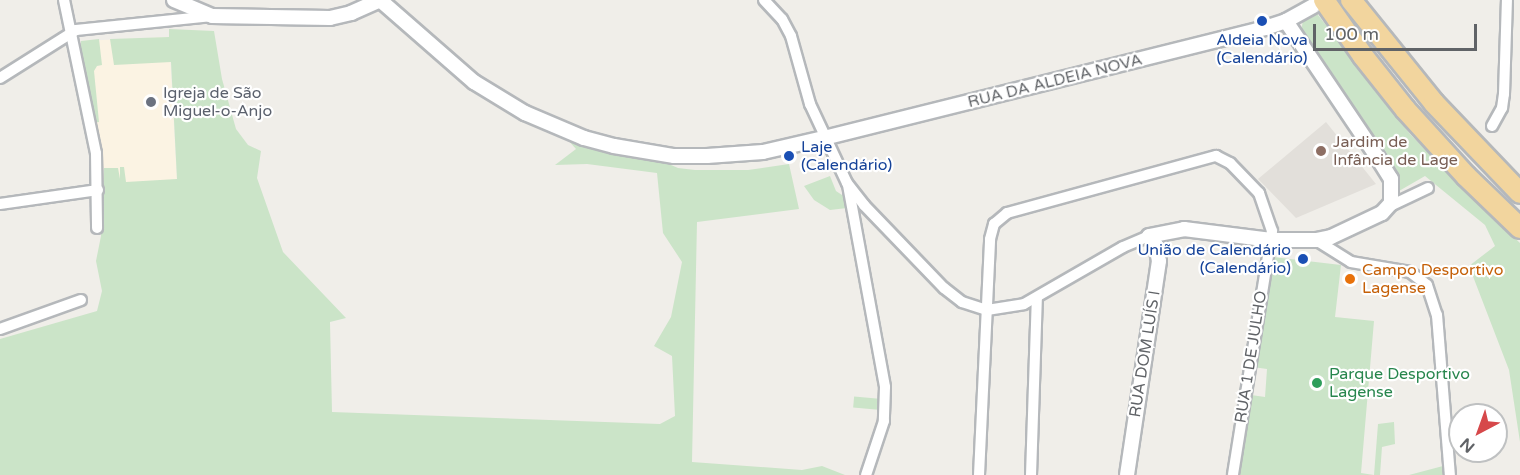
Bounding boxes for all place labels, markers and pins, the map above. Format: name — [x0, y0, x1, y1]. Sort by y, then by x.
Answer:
marker: Aldeia Nova (Calendário) — [1255, 14, 1269, 28]
place label: Aldeia Nova (Calendário) — [1216, 30, 1308, 68]
place label: Igreja de São Miguel-o-Anjo — [163, 83, 272, 121]
marker: Igreja de São Miguel-o-Anjo — [144, 95, 158, 109]
place label: Jardim de Infância de Lage — [1333, 132, 1458, 170]
place label: Laje (Calendário) — [801, 137, 892, 175]
marker: Jardim de Infância de Lage — [1314, 144, 1328, 158]
marker: Laje (Calendário) — [782, 149, 796, 163]
place label: União de Calendário (Calendário) — [1137, 240, 1291, 278]
marker: União de Calendário (Calendário) — [1296, 252, 1310, 266]
place label: Campo Desportivo Lagense — [1362, 260, 1503, 298]
marker: Campo Desportivo Lagense — [1343, 272, 1357, 286]
place label: Parque Desportivo Lagense — [1329, 364, 1470, 402]
marker: Parque Desportivo Lagense — [1310, 376, 1324, 390]

